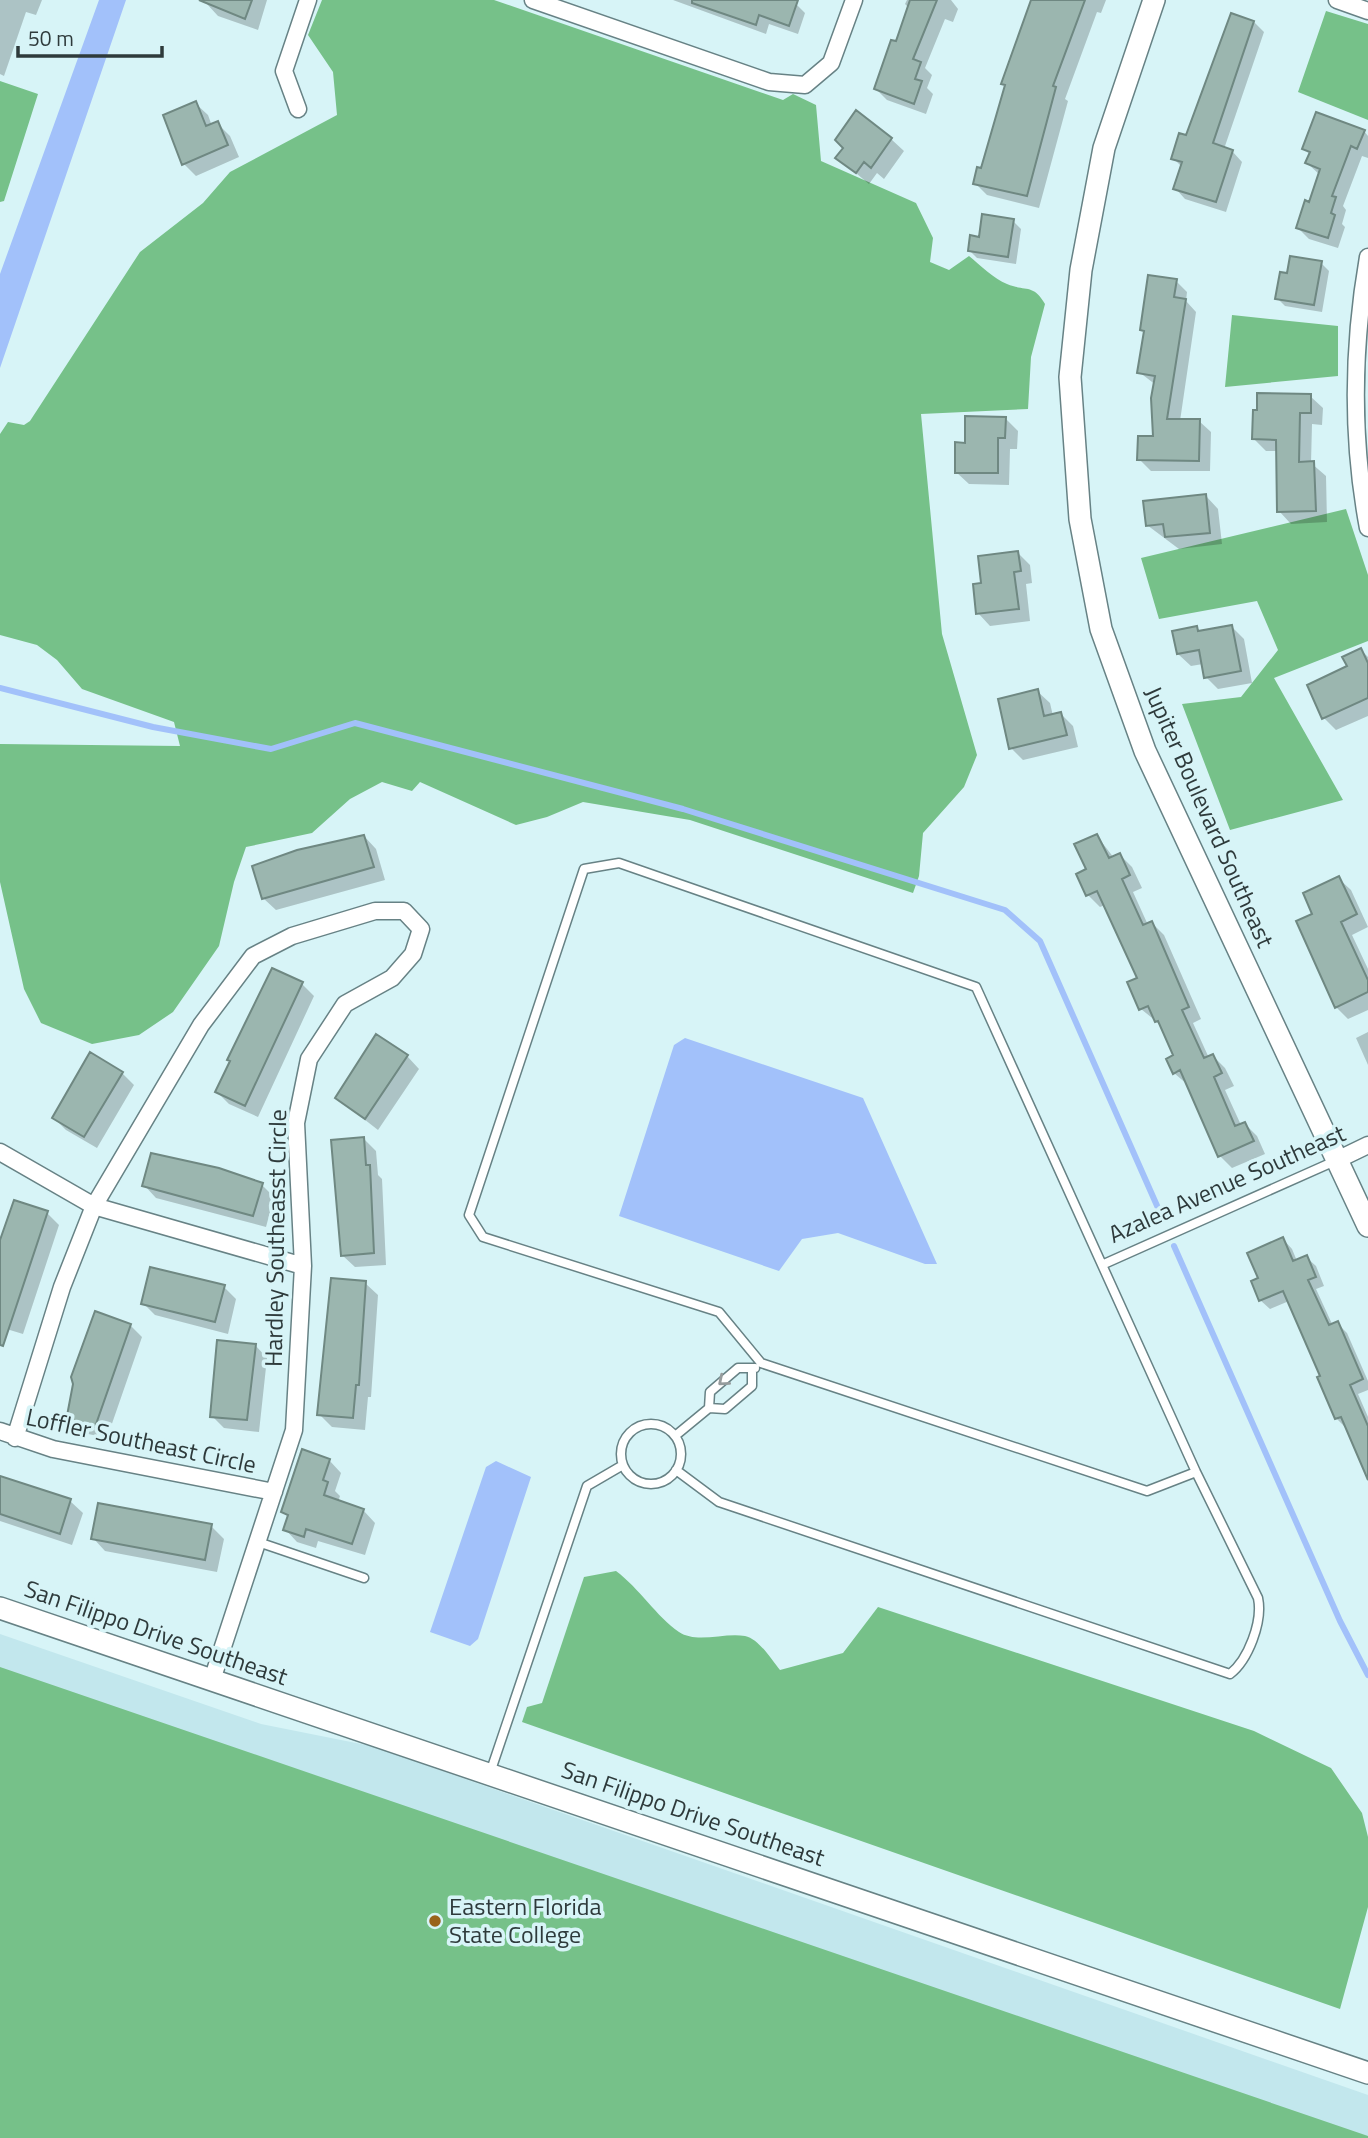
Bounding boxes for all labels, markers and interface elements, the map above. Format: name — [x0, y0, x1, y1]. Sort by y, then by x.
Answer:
scale bar — [18, 14, 161, 58]
text: 50 m — [28, 22, 74, 54]
street label: Jupiter Boulevard Southeast — [1136, 680, 1284, 953]
street label: Hardley Southeasst Circle — [255, 1109, 295, 1367]
street label: Azalea Avenue Southeast — [1102, 1114, 1351, 1252]
one-way arrow — [719, 1373, 732, 1385]
street label: Loffler Southeast Circle — [23, 1398, 260, 1482]
street label: San Filippo Drive Southeast — [20, 1570, 293, 1694]
street label: San Filippo Drive Southeast — [557, 1751, 830, 1875]
place label: Eastern Florida State College — [449, 1888, 602, 1952]
marker: Eastern Florida State College — [427, 1913, 443, 1929]

